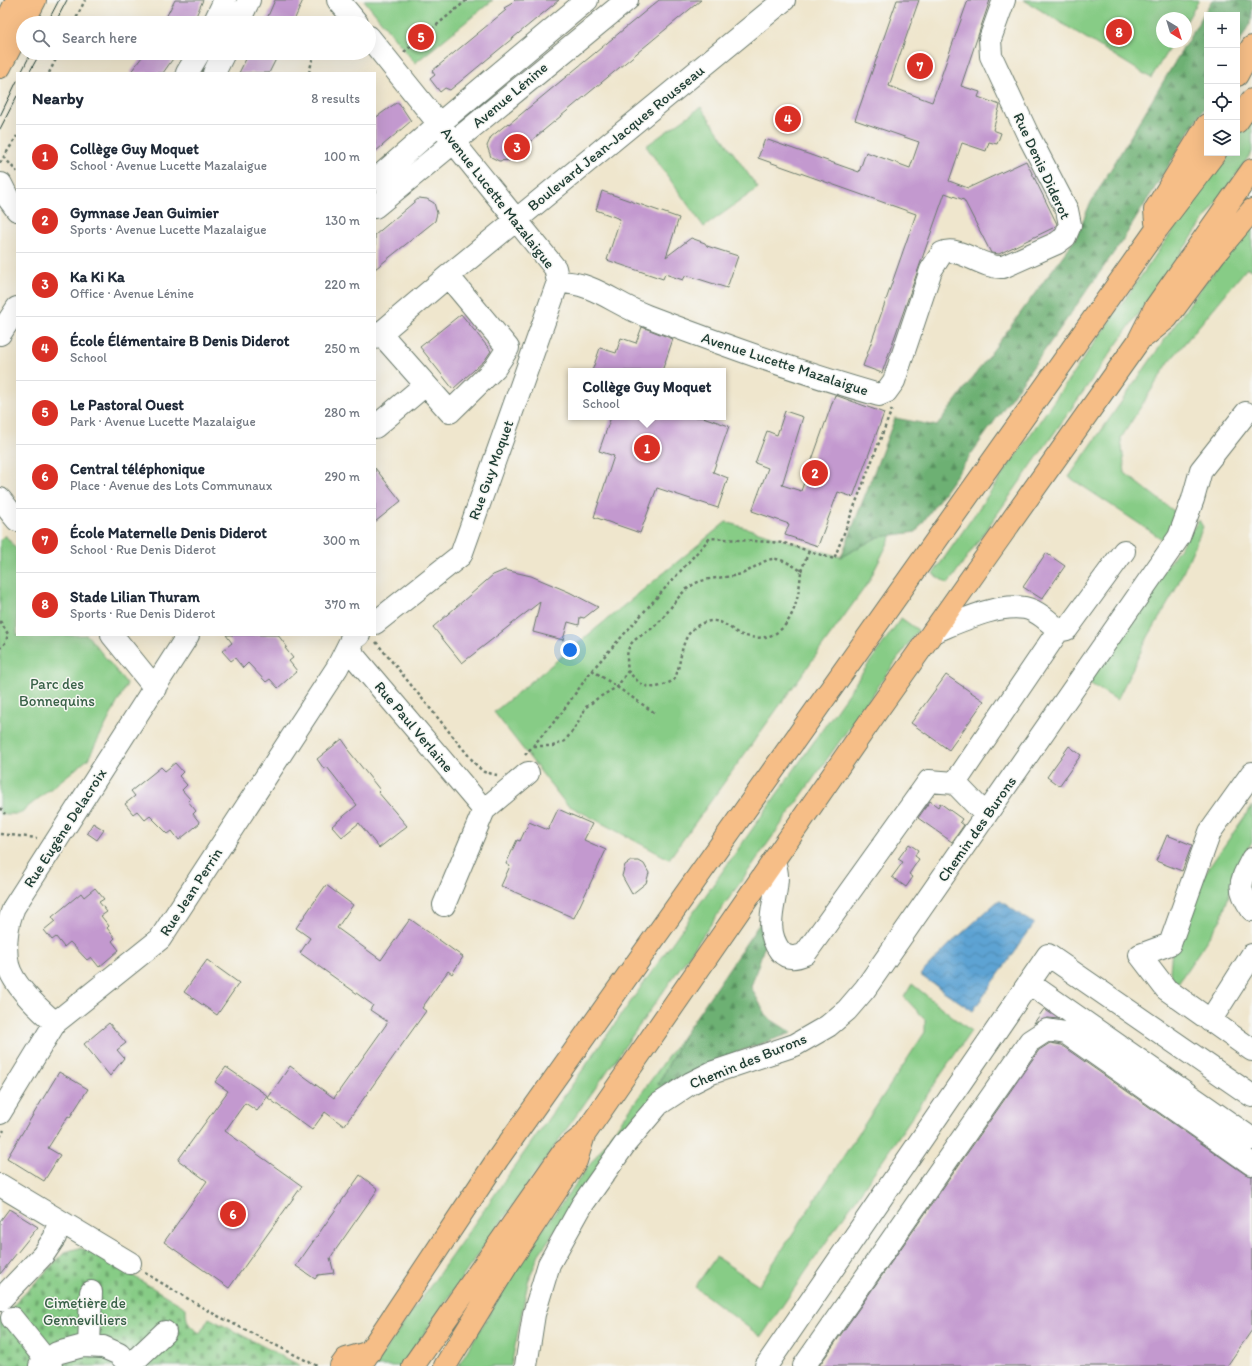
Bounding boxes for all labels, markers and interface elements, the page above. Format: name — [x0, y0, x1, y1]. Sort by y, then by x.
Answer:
north arrow — [1156, 12, 1192, 48]
map controls — [1204, 12, 1240, 156]
button: + — [1204, 12, 1240, 48]
search box — [16, 16, 376, 60]
pin: 8 — [1106, 17, 1132, 47]
pin: 5 — [408, 22, 434, 52]
icon: search — [30, 27, 52, 49]
text: Search here — [62, 29, 137, 47]
button: − — [1204, 48, 1240, 84]
pin: 7 — [907, 51, 933, 81]
street label: Avenue Lénine — [469, 58, 551, 132]
street label: Boulevard Jean-Jacques Rousseau — [524, 61, 708, 215]
button: locate — [1204, 84, 1240, 120]
text: Nearby — [32, 88, 84, 108]
text: 8 results — [311, 91, 360, 106]
pin: 4 — [775, 104, 801, 134]
street label: Rue Denis Diderot — [1009, 110, 1075, 222]
button: layers — [1204, 120, 1240, 156]
street label: Avenue Lucette Mazalaigue — [437, 124, 559, 272]
pin: 3 — [504, 132, 530, 162]
text: Collège Guy Moquet — [70, 140, 199, 158]
text: 1 — [42, 149, 48, 164]
text: 100 m — [324, 149, 360, 164]
text: School · Avenue Lucette Mazalaigue — [70, 158, 267, 173]
text: Gymnase Jean Guimier — [70, 204, 219, 222]
text: 2 — [42, 213, 48, 228]
text: 130 m — [325, 213, 360, 228]
text: Sports · Avenue Lucette Mazalaigue — [70, 222, 267, 237]
text: Ka Ki Ka — [70, 268, 125, 286]
text: 3 — [41, 277, 49, 292]
text: 220 m — [324, 277, 360, 292]
text: Office · Avenue Lénine — [70, 286, 194, 301]
street label: Avenue Lucette Mazalaigue — [699, 328, 871, 400]
text: École Élémentaire B Denis Diderot — [70, 332, 289, 350]
text: 4 — [41, 341, 49, 356]
text: 250 m — [324, 341, 360, 356]
text: School — [70, 350, 107, 365]
popup — [568, 368, 726, 420]
text: Collège Guy Moquet — [583, 378, 711, 396]
text: Le Pastoral Ouest — [70, 396, 184, 414]
text: School — [583, 396, 620, 411]
text: 5 — [42, 405, 48, 420]
text: 280 m — [324, 405, 360, 420]
text: Park · Avenue Lucette Mazalaigue — [70, 414, 256, 429]
street label: Rue Guy Moquet — [465, 417, 518, 522]
pin: 1 — [634, 433, 660, 463]
pin: 2 — [802, 458, 828, 488]
text: Central téléphonique — [70, 460, 205, 478]
text: 6 — [42, 469, 48, 484]
text: 290 m — [324, 469, 360, 484]
text: Place · Avenue des Lots Communaux — [70, 478, 272, 493]
text: École Maternelle Denis Diderot — [70, 524, 267, 542]
text: 7 — [42, 533, 48, 548]
text: 300 m — [323, 533, 360, 548]
text: School · Rue Denis Diderot — [70, 542, 216, 557]
text: Stade Lilian Thuram — [70, 588, 200, 606]
text: 8 — [41, 597, 49, 612]
text: 370 m — [325, 597, 360, 612]
text: Sports · Rue Denis Diderot — [70, 606, 215, 621]
your location — [560, 640, 580, 660]
park label: Parc des Bonnequins — [19, 675, 95, 710]
street label: Rue Paul Verlaine — [371, 678, 457, 776]
street label: Rue Eugène Delacroix — [20, 765, 111, 891]
street label: Chemin des Burons — [934, 772, 1020, 885]
street label: Rue Jean Perrin — [156, 844, 226, 939]
street label: Chemin des Burons — [687, 1029, 810, 1093]
pin: 6 — [220, 1199, 246, 1229]
park label: Cimetière de Gennevilliers — [43, 1294, 127, 1329]

